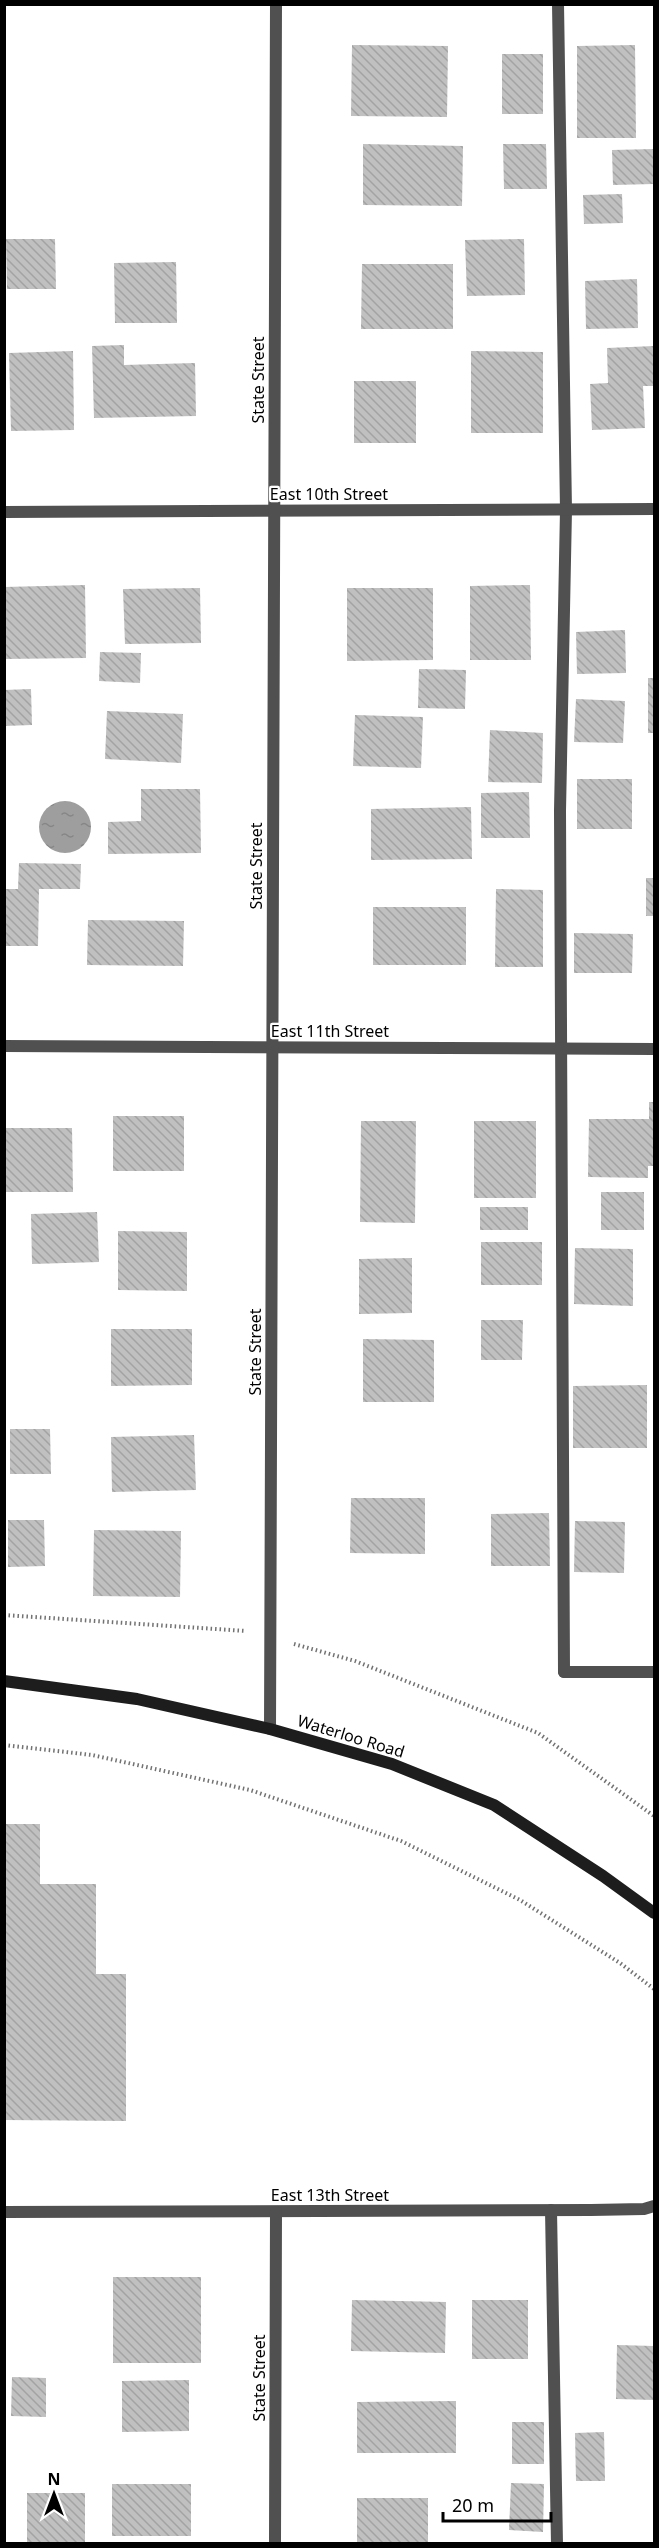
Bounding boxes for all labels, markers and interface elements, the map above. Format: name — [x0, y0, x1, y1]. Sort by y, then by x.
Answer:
street label: State Street — [247, 336, 269, 424]
street label: East 10th Street — [270, 483, 388, 505]
street label: State Street — [245, 822, 267, 910]
street label: East 11th Street — [271, 1020, 389, 1042]
street label: State Street — [244, 1308, 266, 1396]
street label: Waterloo Road — [295, 1709, 407, 1763]
street label: East 13th Street — [271, 2184, 389, 2206]
street label: State Street — [248, 2334, 270, 2422]
north arrow — [24, 2464, 84, 2524]
text: N — [47, 2468, 61, 2490]
scale bar — [443, 2485, 551, 2523]
text: 20 m — [452, 2493, 494, 2517]

